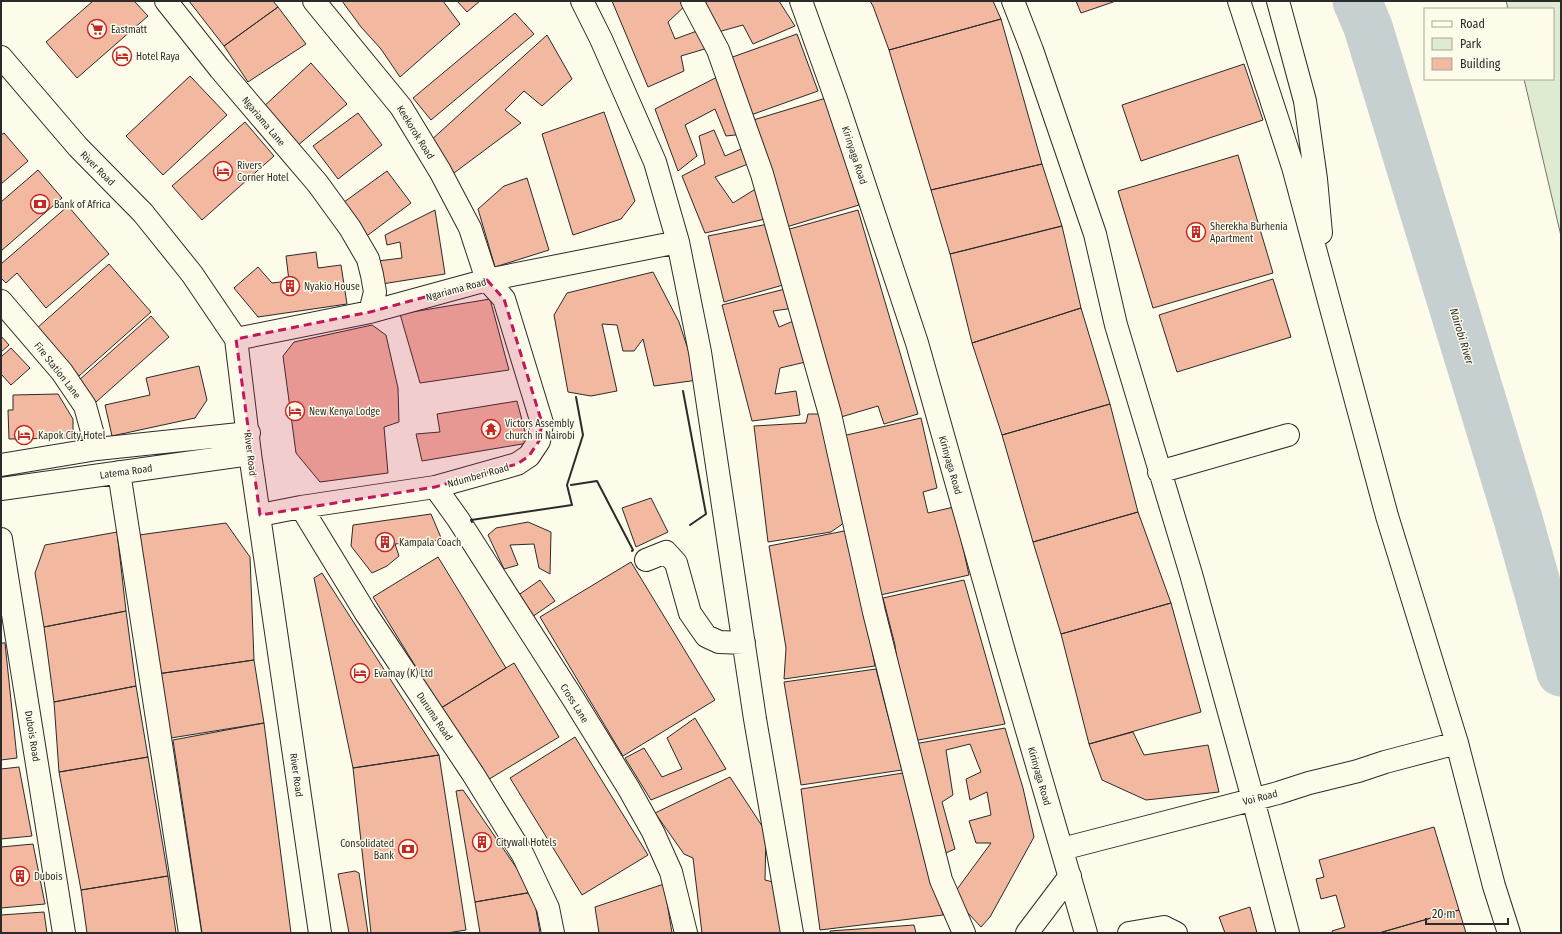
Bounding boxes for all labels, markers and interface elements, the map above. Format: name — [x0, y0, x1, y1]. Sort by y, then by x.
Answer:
legend — [1424, 8, 1554, 80]
text: Road — [1460, 17, 1485, 31]
supermarket icon: Eastmatt — [86, 18, 108, 40]
place label: Eastmatt — [111, 24, 148, 36]
text: Park — [1460, 37, 1482, 51]
hotel icon: Hotel Raya — [111, 45, 133, 67]
place label: Hotel Raya — [136, 51, 180, 63]
text: Building — [1460, 57, 1501, 71]
street label: Ngariama Lane — [239, 94, 287, 149]
street label: Keekorok Road — [394, 103, 436, 162]
street label: Kirinyaga Road — [839, 125, 869, 186]
street label: River Road — [78, 149, 117, 188]
hotel icon: Rivers Corner Hotel — [212, 160, 234, 182]
place label: Rivers Corner Hotel — [237, 160, 289, 184]
bank icon: Bank of Africa — [29, 193, 51, 215]
place label: Bank of Africa — [54, 199, 111, 211]
building icon: Sherekha Burhenia Apartment — [1185, 221, 1207, 243]
place label: Sherekha Burhenia Apartment — [1210, 221, 1288, 245]
building icon: Nyakio House — [279, 275, 301, 297]
street label: Ngariama Road — [425, 276, 488, 304]
place label: Nyakio House — [304, 281, 360, 293]
water label: Nairobi River — [1447, 306, 1477, 367]
street label: Fire Station Lane — [31, 340, 83, 401]
hotel icon: New Kenya Lodge — [284, 400, 306, 422]
place label: New Kenya Lodge — [309, 406, 380, 418]
temple icon: Victors Assembly church in Nairobi — [480, 418, 502, 440]
place label: Victors Assembly church in Nairobi — [505, 418, 575, 442]
hotel icon: Kapok City Hotel — [13, 424, 35, 446]
place label: Kapok City Hotel — [38, 430, 106, 442]
street label: River Road — [241, 432, 259, 477]
street label: Kirinyaga Road — [936, 434, 964, 496]
street label: Ndumberi Road — [446, 461, 511, 491]
street label: Latema Road — [99, 462, 153, 482]
building icon: Kampala Coach — [374, 531, 396, 553]
place label: Kampala Coach — [399, 537, 461, 549]
hotel icon: Evamay (K) Ltd — [349, 662, 371, 684]
place label: Evamay (K) Ltd — [374, 667, 433, 680]
street label: Cross Lane — [557, 682, 591, 725]
street label: Duruma Road — [414, 690, 455, 743]
street label: Dubois Road — [22, 710, 42, 763]
street label: Kirinyaga Road — [1025, 745, 1053, 807]
street label: River Road — [287, 753, 305, 798]
street label: Voi Road — [1241, 788, 1279, 808]
building icon: Citywall Hotels — [471, 831, 493, 853]
place label: Citywall Hotels — [496, 837, 556, 849]
place label: Consolidated Bank — [340, 838, 394, 862]
bank icon: Consolidated Bank — [397, 838, 419, 860]
building icon: Dubois — [9, 865, 31, 887]
place label: Dubois — [34, 871, 62, 883]
scale bar — [1426, 900, 1508, 926]
text: 20 m — [1432, 907, 1456, 921]

